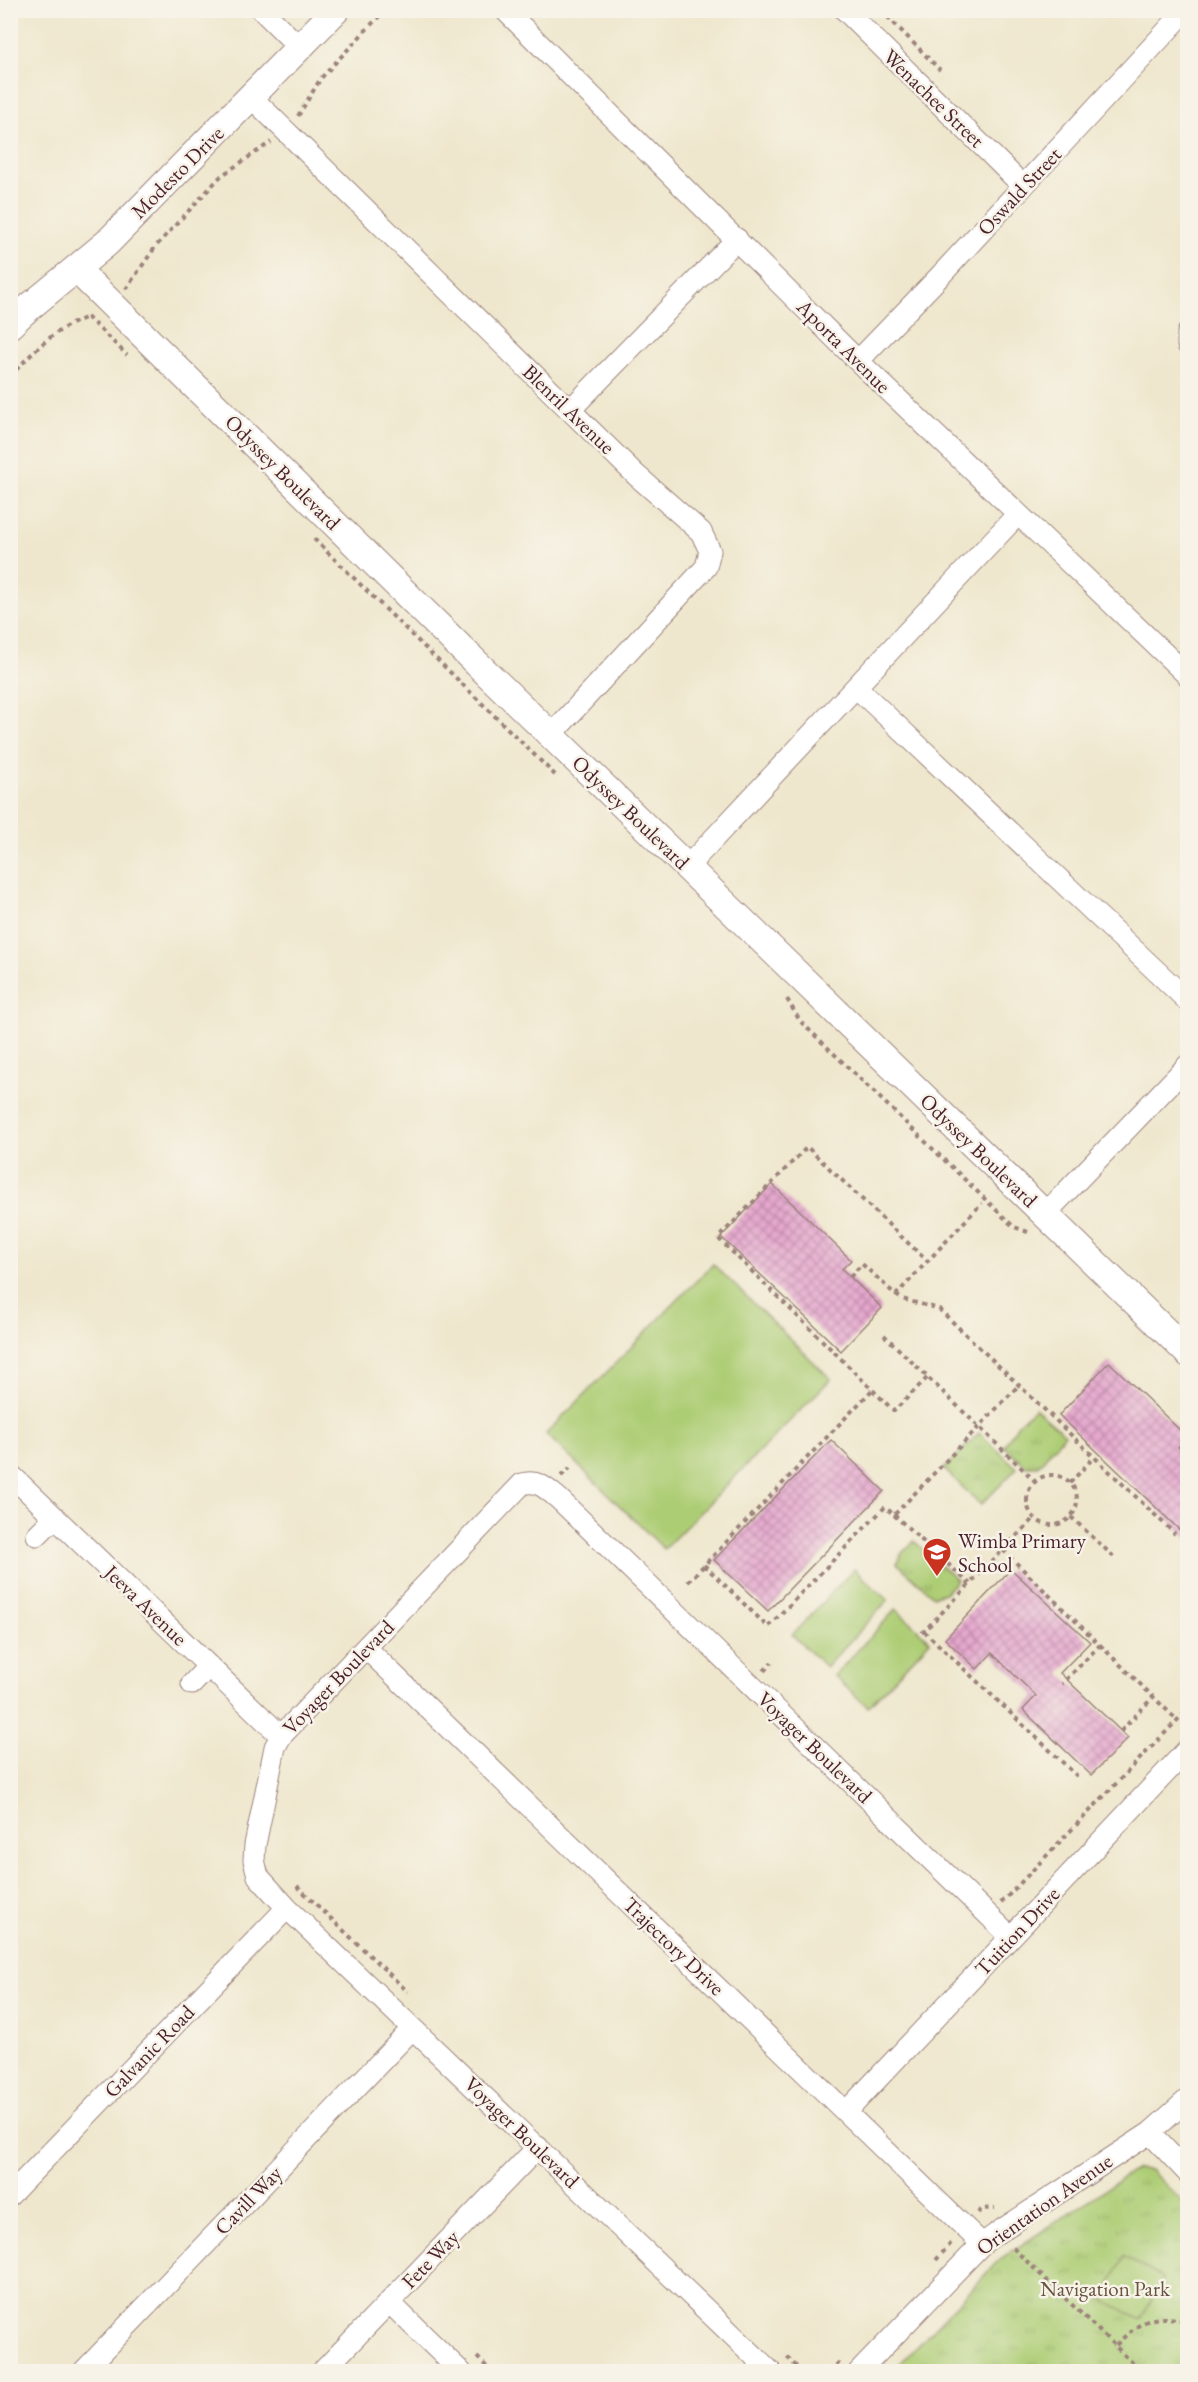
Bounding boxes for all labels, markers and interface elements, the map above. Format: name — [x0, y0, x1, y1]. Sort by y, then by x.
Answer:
street label: Wenachee Street — [878, 43, 991, 153]
street label: Modesto Drive — [125, 120, 229, 224]
street label: Oswald Street — [971, 141, 1067, 241]
street label: Aporta Avenue — [791, 293, 897, 399]
street label: Blenril Avenue — [517, 358, 621, 460]
street label: Odyssey Boulevard — [219, 408, 347, 536]
street label: Odyssey Boulevard — [567, 749, 696, 875]
street label: Odyssey Boulevard — [915, 1087, 1044, 1213]
place label: Wimba Primary School — [958, 1527, 1087, 1578]
school or university icon: Wimba Primary School — [921, 1536, 953, 1578]
street label: Jeeva Avenue — [97, 1557, 193, 1651]
street label: Voyager Boulevard — [276, 1614, 400, 1740]
street label: Voyager Boulevard — [752, 1685, 878, 1809]
street label: Tuition Drive — [969, 1881, 1065, 1981]
street label: Trajectory Drive — [618, 1891, 730, 2001]
street label: Galvanic Road — [98, 1999, 200, 2103]
street label: Voyager Boulevard — [459, 2070, 585, 2194]
street label: Orientation Avenue — [971, 2147, 1117, 2261]
street label: Cavill Way — [208, 2159, 288, 2240]
street label: Fete Way — [395, 2223, 465, 2294]
park label: Navigation Park — [1040, 2275, 1171, 2302]

